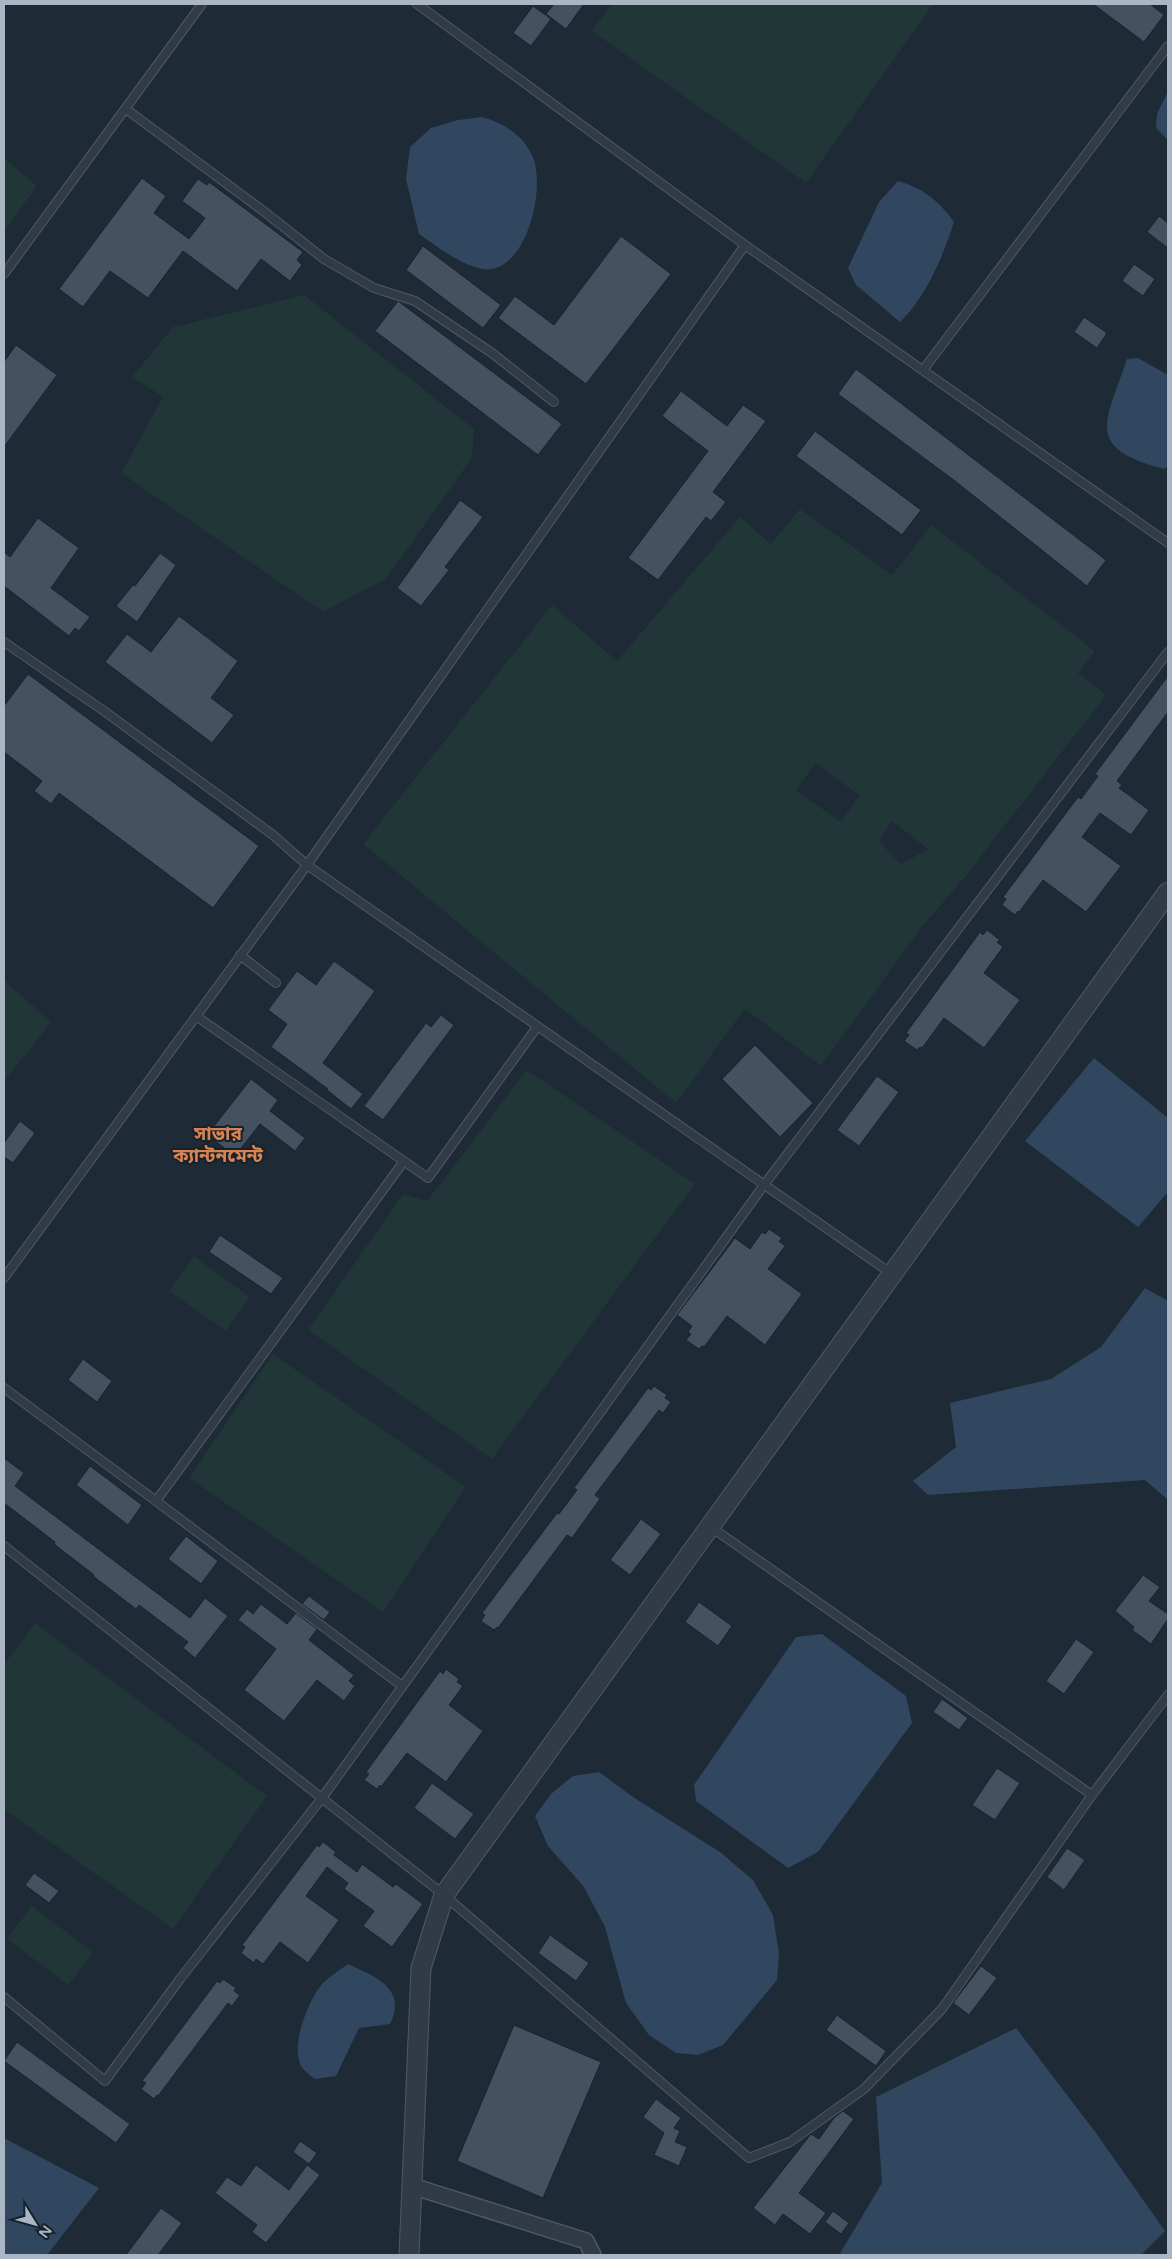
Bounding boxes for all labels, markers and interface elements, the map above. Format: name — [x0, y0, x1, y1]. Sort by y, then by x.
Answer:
district label: সাভার ক্যান্টনমেন্ট — [172, 1123, 264, 1167]
north arrow — [10, 2199, 60, 2249]
text: N — [35, 2222, 55, 2241]

